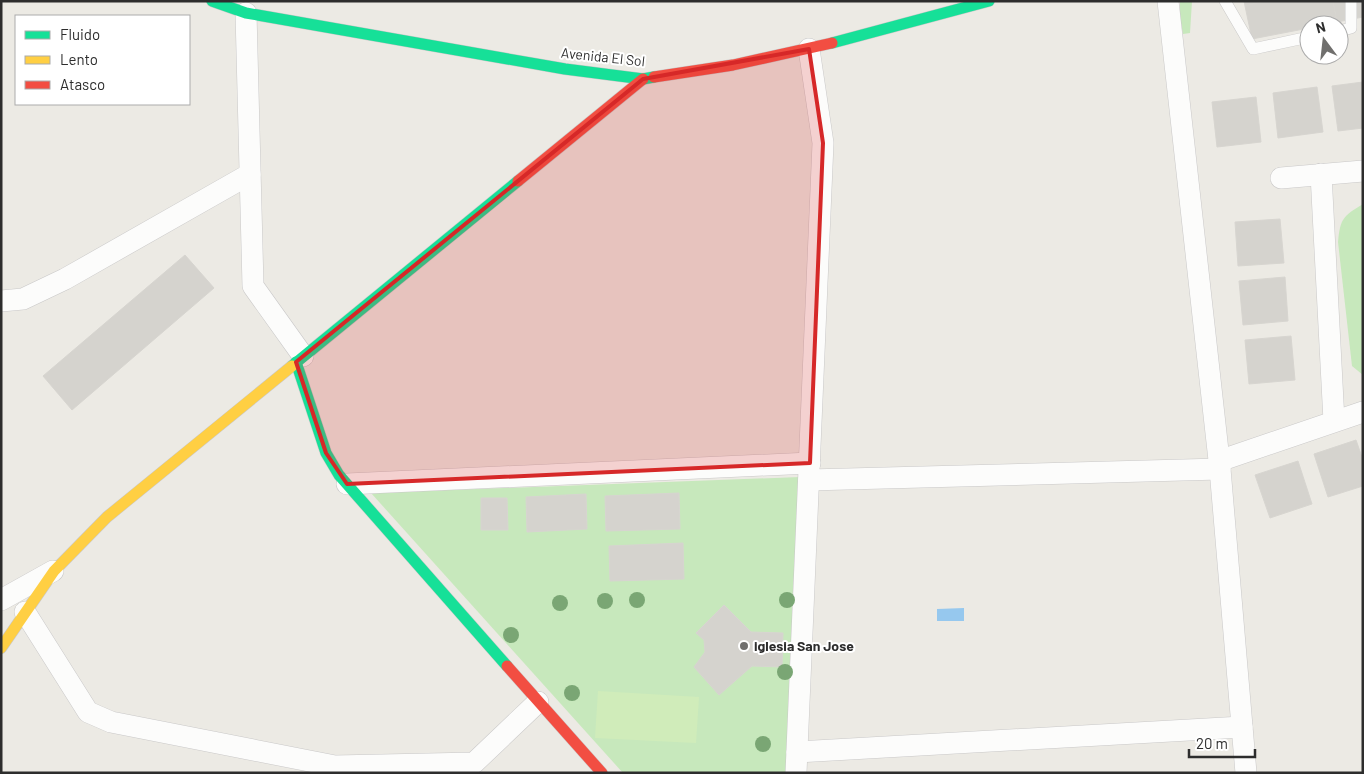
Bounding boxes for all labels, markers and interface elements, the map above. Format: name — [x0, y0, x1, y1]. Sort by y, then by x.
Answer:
legend — [15, 15, 190, 105]
north arrow — [1299, 15, 1349, 65]
text: N — [1314, 18, 1327, 36]
text: Fluido — [60, 25, 100, 43]
street label: Avenida El Sol — [560, 44, 646, 69]
text: Lento — [60, 50, 98, 68]
text: Atasco — [60, 75, 105, 93]
place label: iglesia San Jose — [754, 637, 854, 654]
marker: iglesia San Jose — [738, 640, 750, 652]
scale bar — [1189, 726, 1255, 758]
text: 20 m — [1196, 734, 1228, 752]

